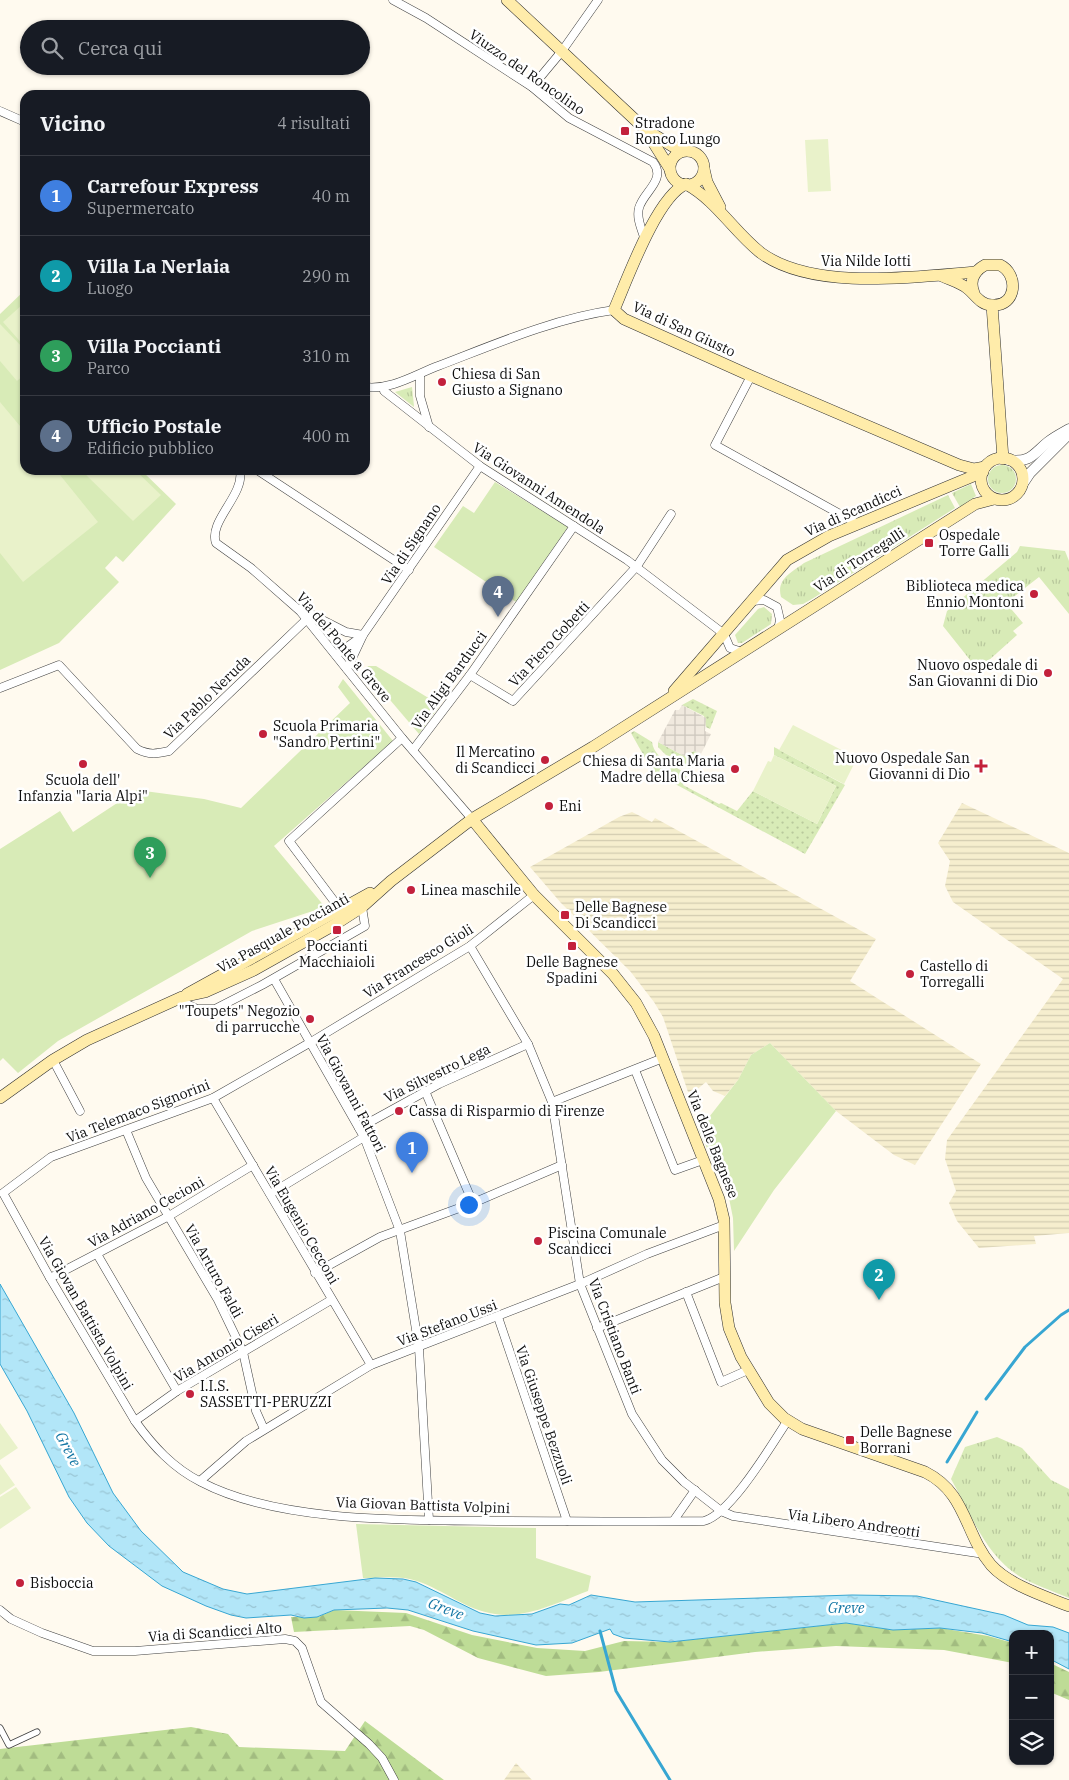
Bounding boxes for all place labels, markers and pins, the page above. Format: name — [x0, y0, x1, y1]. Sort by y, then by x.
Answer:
place label: Stradone Ronco Lungo — [635, 114, 721, 148]
marker: Stradone Ronco Lungo — [619, 125, 631, 137]
place label: Chiesa di San Giusto a Signano — [452, 365, 563, 399]
marker: Chiesa di San Giusto a Signano — [436, 376, 448, 388]
place label: Ospedale Torre Galli — [939, 526, 1009, 560]
marker: Ospedale Torre Galli — [923, 537, 935, 549]
pin: 4 — [482, 576, 514, 617]
place label: Biblioteca medica Ennio Montoni — [906, 577, 1024, 611]
marker: Biblioteca medica Ennio Montoni — [1028, 588, 1040, 600]
place label: Nuovo ospedale di San Giovanni di Dio — [909, 656, 1038, 690]
marker: Nuovo ospedale di San Giovanni di Dio — [1042, 667, 1054, 679]
place label: Scuola Primaria "Sandro Pertini" — [273, 717, 380, 751]
marker: Scuola Primaria "Sandro Pertini" — [257, 728, 269, 740]
place label: Il Mercatino di Scandicci — [455, 743, 535, 777]
place label: Nuovo Ospedale San Giovanni di Dio — [835, 749, 970, 783]
place label: Chiesa di Santa Maria Madre della Chiesa — [583, 752, 725, 786]
marker: Il Mercatino di Scandicci — [539, 754, 551, 766]
marker: Scuola dell' Infanzia "Iaria Alpi" — [77, 758, 89, 770]
marker: Nuovo Ospedale San Giovanni di Dio — [974, 759, 988, 773]
marker: Chiesa di Santa Maria Madre della Chiesa — [729, 763, 741, 775]
place label: Scuola dell' Infanzia "Iaria Alpi" — [18, 771, 148, 805]
place label: Eni — [559, 797, 581, 815]
marker: Eni — [543, 800, 555, 812]
pin: 3 — [134, 837, 166, 878]
place label: Linea maschile — [421, 881, 521, 899]
marker: Linea maschile — [405, 884, 417, 896]
place label: Delle Bagnese Di Scandicci — [575, 898, 667, 932]
marker: Delle Bagnese Di Scandicci — [559, 909, 571, 921]
marker: Poccianti Macchiaioli — [331, 924, 343, 936]
place label: Poccianti Macchiaioli — [299, 937, 375, 971]
marker: Delle Bagnese Spadini — [566, 940, 578, 952]
place label: Delle Bagnese Spadini — [526, 953, 618, 987]
place label: Castello di Torregalli — [920, 957, 988, 991]
marker: Castello di Torregalli — [904, 968, 916, 980]
place label: "Toupets" Negozio di parrucche — [179, 1002, 300, 1036]
marker: "Toupets" Negozio di parrucche — [304, 1013, 316, 1025]
place label: Cassa di Risparmio di Firenze — [409, 1102, 604, 1120]
marker: Cassa di Risparmio di Firenze — [393, 1105, 405, 1117]
pin: 1 — [396, 1132, 428, 1173]
place label: Piscina Comunale Scandicci — [548, 1224, 667, 1258]
marker: Piscina Comunale Scandicci — [532, 1235, 544, 1247]
pin: 2 — [863, 1259, 895, 1300]
place label: I.I.S. SASSETTI-PERUZZI — [200, 1377, 332, 1411]
marker: I.I.S. SASSETTI-PERUZZI — [184, 1388, 196, 1400]
place label: Delle Bagnese Borrani — [860, 1423, 952, 1457]
marker: Delle Bagnese Borrani — [844, 1434, 856, 1446]
place label: Bisboccia — [30, 1574, 94, 1592]
marker: Bisboccia — [14, 1577, 26, 1589]

